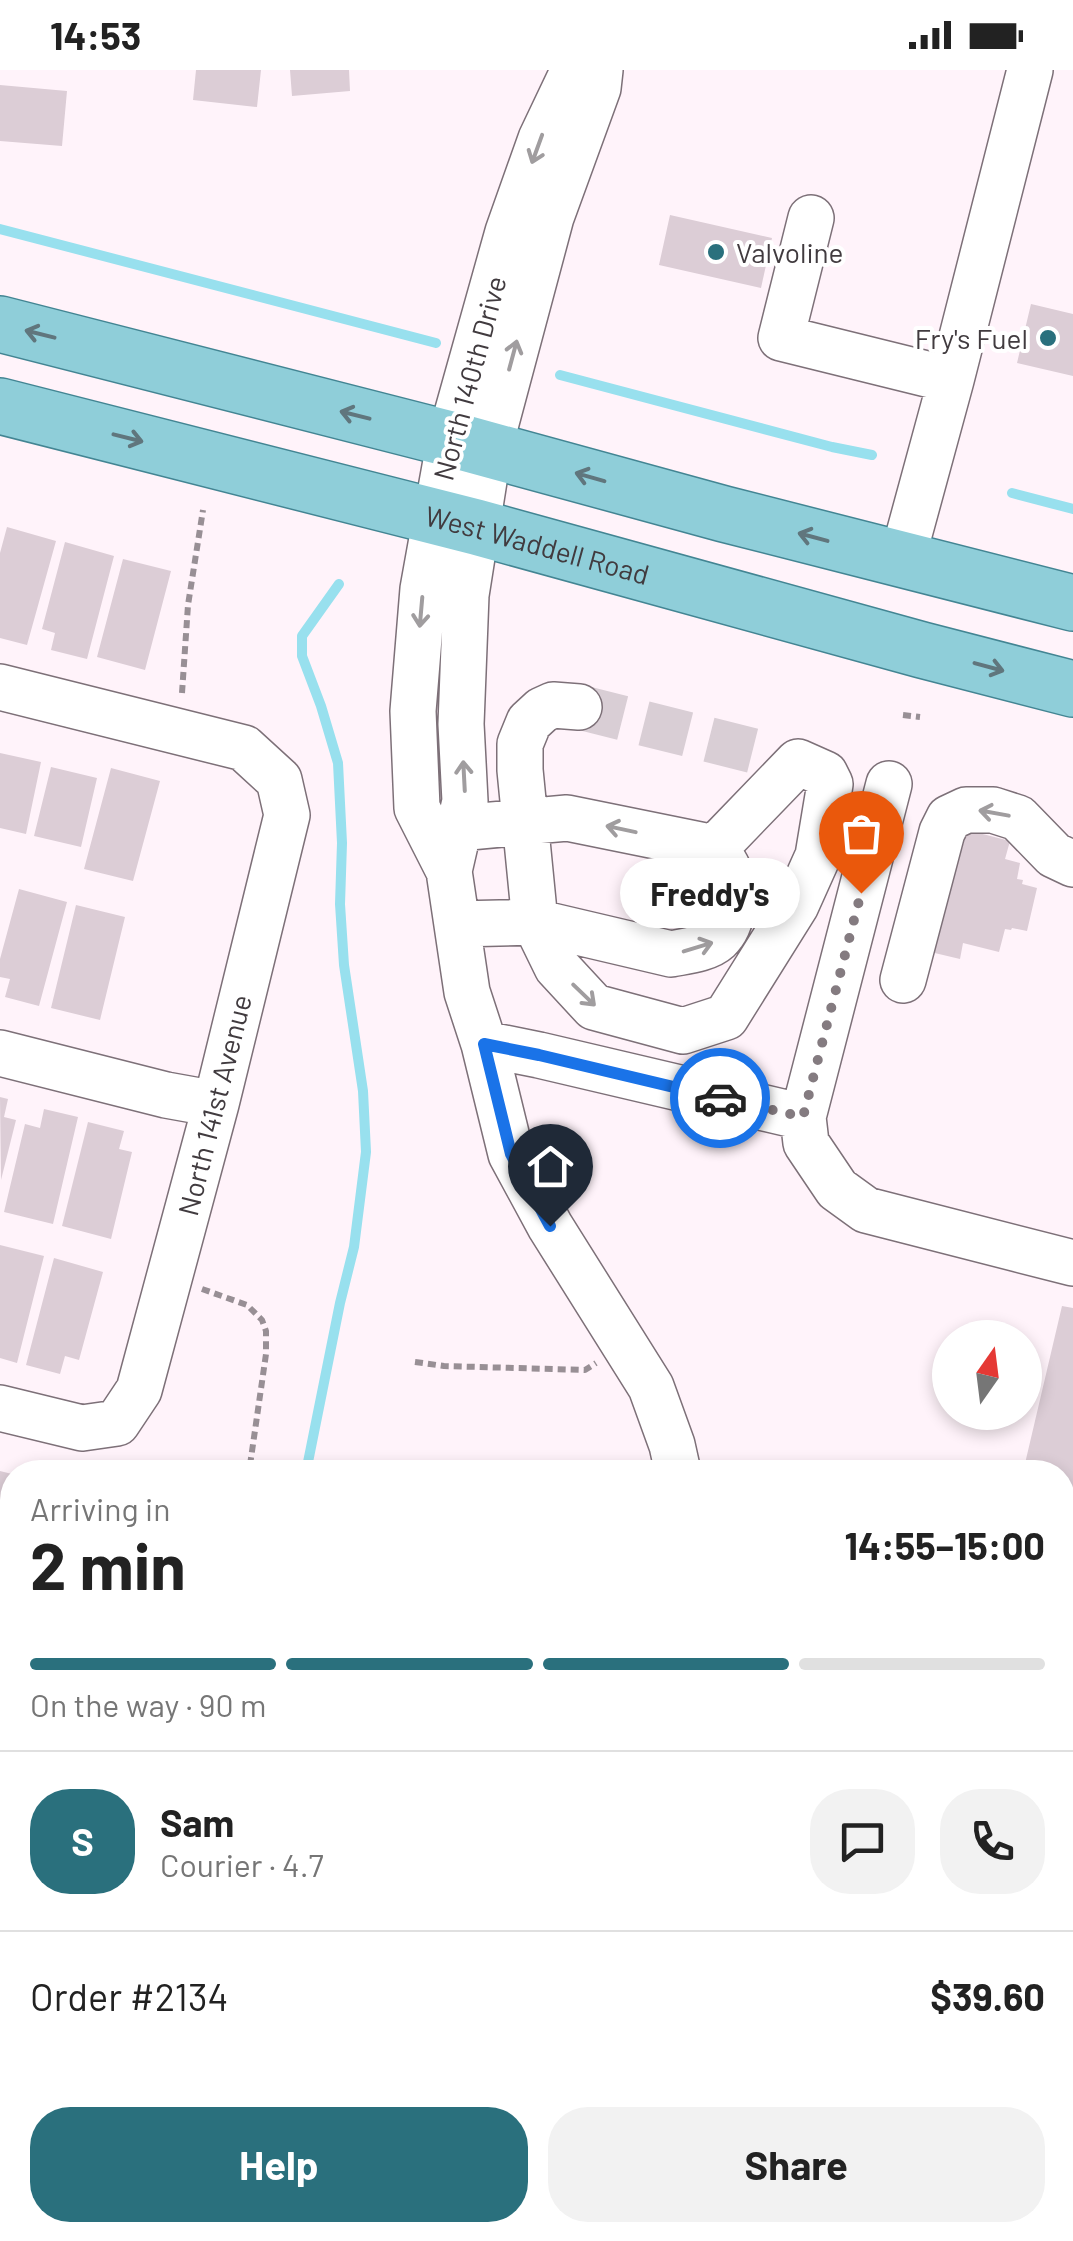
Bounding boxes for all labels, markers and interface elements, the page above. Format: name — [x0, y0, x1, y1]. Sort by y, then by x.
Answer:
text: 14:53 — [50, 12, 141, 58]
one-way arrow — [527, 134, 545, 164]
place label: Valvoline — [736, 235, 843, 269]
marker: Valvoline — [705, 241, 727, 263]
street label: North 140th Drive — [425, 272, 513, 484]
place label: Fry's Fuel — [915, 321, 1028, 355]
one-way arrow — [25, 324, 56, 343]
marker: Fry's Fuel — [1037, 327, 1059, 349]
one-way arrow — [505, 340, 524, 371]
one-way arrow — [340, 405, 372, 423]
one-way arrow — [112, 429, 143, 448]
one-way arrow — [575, 467, 606, 486]
street label: West Waddell Road — [422, 498, 653, 591]
one-way arrow — [798, 527, 830, 545]
one-way arrow — [411, 596, 430, 628]
one-way arrow — [972, 659, 1004, 677]
one-way arrow — [454, 760, 473, 792]
pin — [819, 791, 904, 894]
one-way arrow — [978, 803, 1011, 822]
icon: bag — [834, 806, 889, 861]
one-way arrow — [606, 818, 638, 837]
callout: Freddy's — [621, 858, 801, 928]
text: Freddy's — [650, 874, 770, 912]
one-way arrow — [682, 937, 714, 955]
one-way arrow — [572, 983, 596, 1007]
street label: North 141st Avenue — [170, 991, 258, 1219]
courier — [670, 1048, 770, 1148]
icon: car — [693, 1071, 748, 1126]
pin — [508, 1124, 593, 1227]
icon: home — [523, 1139, 578, 1194]
north arrow — [932, 1320, 1042, 1430]
map controls — [932, 1320, 1042, 1430]
text: Arriving in — [30, 1489, 170, 1527]
text: 14:55–15:00 — [845, 1522, 1045, 1568]
text: 2 min — [30, 1525, 186, 1603]
text: On the way · 90 m — [30, 1685, 266, 1723]
button: chat — [810, 1789, 915, 1894]
button: phone — [940, 1789, 1045, 1894]
text: Sam — [160, 1799, 234, 1845]
text: S — [71, 1818, 94, 1864]
text: Courier · 4.7 — [160, 1845, 324, 1883]
text: Order #2134 — [30, 1973, 228, 2019]
text: $39.60 — [930, 1973, 1045, 2019]
button: Help — [30, 2107, 528, 2222]
button: Share — [548, 2107, 1045, 2222]

